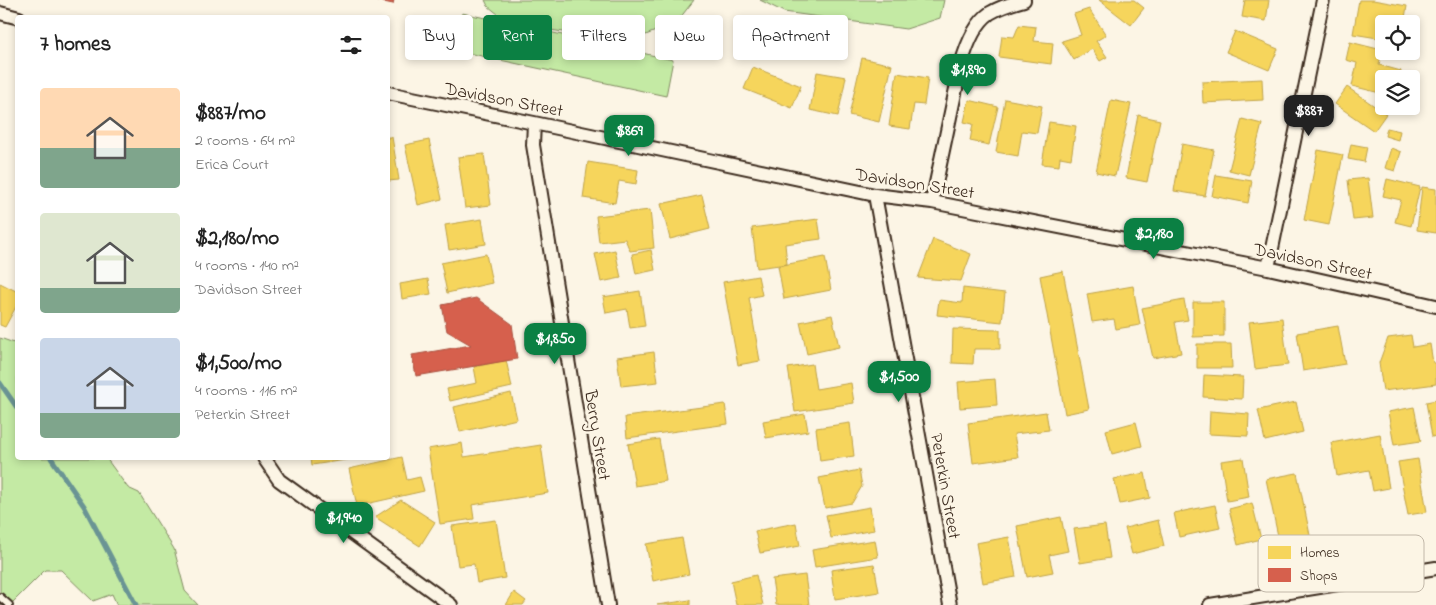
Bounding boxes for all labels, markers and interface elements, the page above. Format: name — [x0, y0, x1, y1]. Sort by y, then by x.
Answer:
chip: Buy — [405, 15, 473, 60]
chip: Rent — [483, 15, 552, 60]
chip: Filters — [562, 15, 645, 60]
chip: New — [655, 15, 723, 60]
chip: Apartment — [733, 15, 848, 60]
map controls — [1375, 15, 1420, 115]
button: locate — [1375, 15, 1420, 60]
text: 7 homes — [40, 30, 111, 60]
icon: filters — [337, 31, 365, 59]
pin: $1,890 — [927, 54, 1009, 96]
text: $1,890 — [950, 58, 986, 82]
button: layers — [1375, 70, 1420, 115]
street label: Davidson Street — [441, 77, 565, 125]
pin: $887 — [1279, 94, 1339, 137]
text: $887/mo — [195, 99, 266, 129]
text: $887 — [1295, 99, 1323, 123]
icon: home — [80, 108, 140, 168]
pin: $869 — [599, 114, 659, 157]
text: $869 — [615, 119, 643, 143]
text: 2 rooms · 64 m² — [195, 129, 295, 153]
text: Erica Court — [195, 153, 269, 177]
street label: Davidson Street — [852, 163, 976, 207]
pin: $2,180 — [1113, 218, 1195, 260]
text: $2,180 — [1135, 222, 1173, 246]
text: $2,180/mo — [195, 224, 279, 254]
icon: home — [80, 233, 140, 293]
street label: Davidson Street — [1250, 238, 1374, 288]
text: 4 rooms · 140 m² — [195, 254, 299, 278]
text: Davidson Street — [195, 278, 302, 302]
pin: $1,850 — [514, 322, 596, 365]
text: $1,850 — [535, 327, 575, 351]
text: $1,500/mo — [195, 349, 282, 379]
icon: home — [80, 358, 140, 418]
pin: $1,500 — [858, 360, 940, 403]
text: $1,500 — [879, 365, 919, 389]
text: 4 rooms · 116 m² — [195, 379, 298, 403]
street label: Berry Street — [576, 387, 616, 482]
text: Peterkin Street — [195, 403, 290, 427]
street label: Peterkin Street — [922, 431, 966, 541]
pin: $1,940 — [303, 502, 385, 544]
text: $1,940 — [326, 506, 362, 530]
legend — [1258, 535, 1424, 592]
text: Homes — [1300, 543, 1340, 564]
text: Shops — [1300, 566, 1338, 587]

